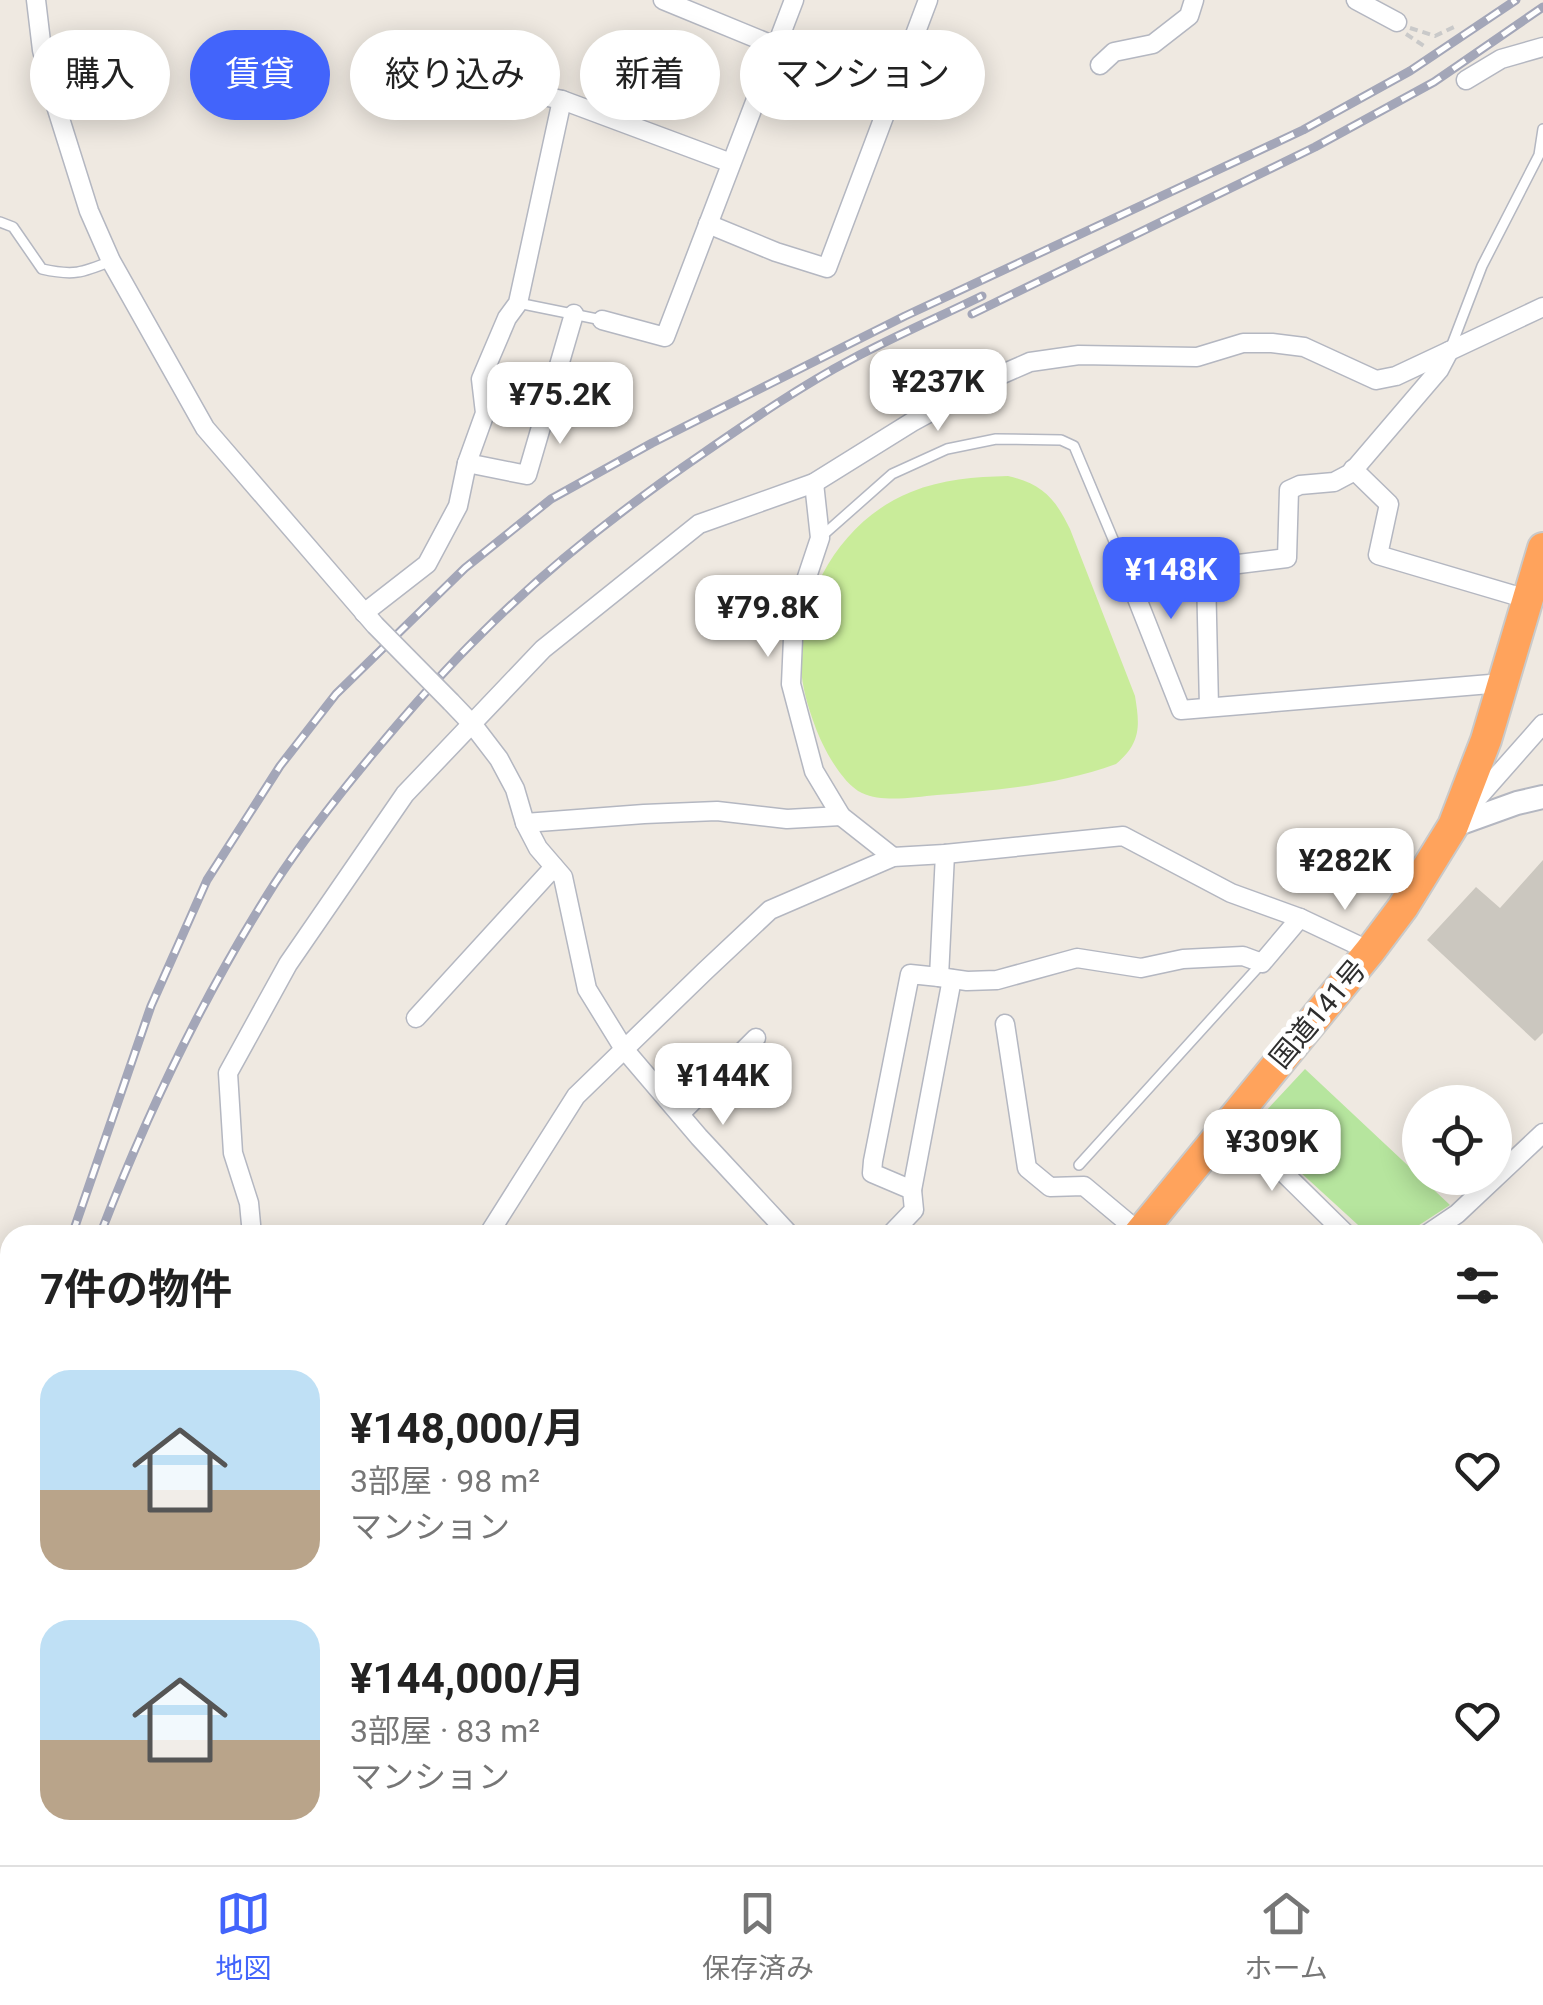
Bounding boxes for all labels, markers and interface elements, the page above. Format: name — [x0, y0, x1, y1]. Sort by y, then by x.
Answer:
chip: 購入 — [30, 30, 170, 120]
chip: 賃貸 — [190, 30, 330, 120]
chip: 絞り込み — [350, 30, 560, 120]
chip: 新着 — [580, 30, 720, 120]
chip: マンション — [740, 30, 985, 120]
pin: ¥237K — [868, 349, 1008, 434]
pin: ¥75.2K — [479, 362, 641, 447]
text: ¥237K — [892, 362, 984, 400]
text: ¥75.2K — [509, 375, 611, 413]
pin: ¥148K — [1101, 537, 1241, 622]
text: ¥148K — [1125, 550, 1217, 588]
pin: ¥79.8K — [687, 575, 849, 660]
text: ¥79.8K — [717, 588, 819, 626]
pin: ¥282K — [1275, 828, 1415, 913]
text: ¥282K — [1299, 841, 1391, 879]
street label: 国道141号 — [1263, 953, 1373, 1075]
pin: ¥144K — [653, 1043, 793, 1128]
text: ¥144K — [677, 1056, 769, 1094]
map controls — [1402, 1085, 1512, 1195]
button: locate — [1402, 1085, 1512, 1195]
pin: ¥309K — [1202, 1109, 1342, 1194]
text: ¥309K — [1226, 1122, 1318, 1160]
icon: filters — [1450, 1258, 1505, 1313]
text: 7件の物件 — [40, 1265, 232, 1314]
text: ¥148,000/月 — [350, 1404, 585, 1453]
icon: home — [120, 1410, 240, 1530]
icon: heart — [1450, 1443, 1505, 1498]
text: 3部屋 · 98 m² — [350, 1462, 540, 1500]
text: マンション — [350, 1508, 510, 1546]
text: ¥144,000/月 — [350, 1654, 585, 1703]
icon: home — [120, 1660, 240, 1780]
icon: heart — [1450, 1693, 1505, 1748]
text: 3部屋 · 83 m² — [350, 1712, 540, 1750]
text: マンション — [350, 1758, 510, 1796]
tab: 地図 — [215, 1886, 271, 1986]
tab: 保存済み — [702, 1886, 814, 1986]
tab: ホーム — [1245, 1886, 1328, 1986]

